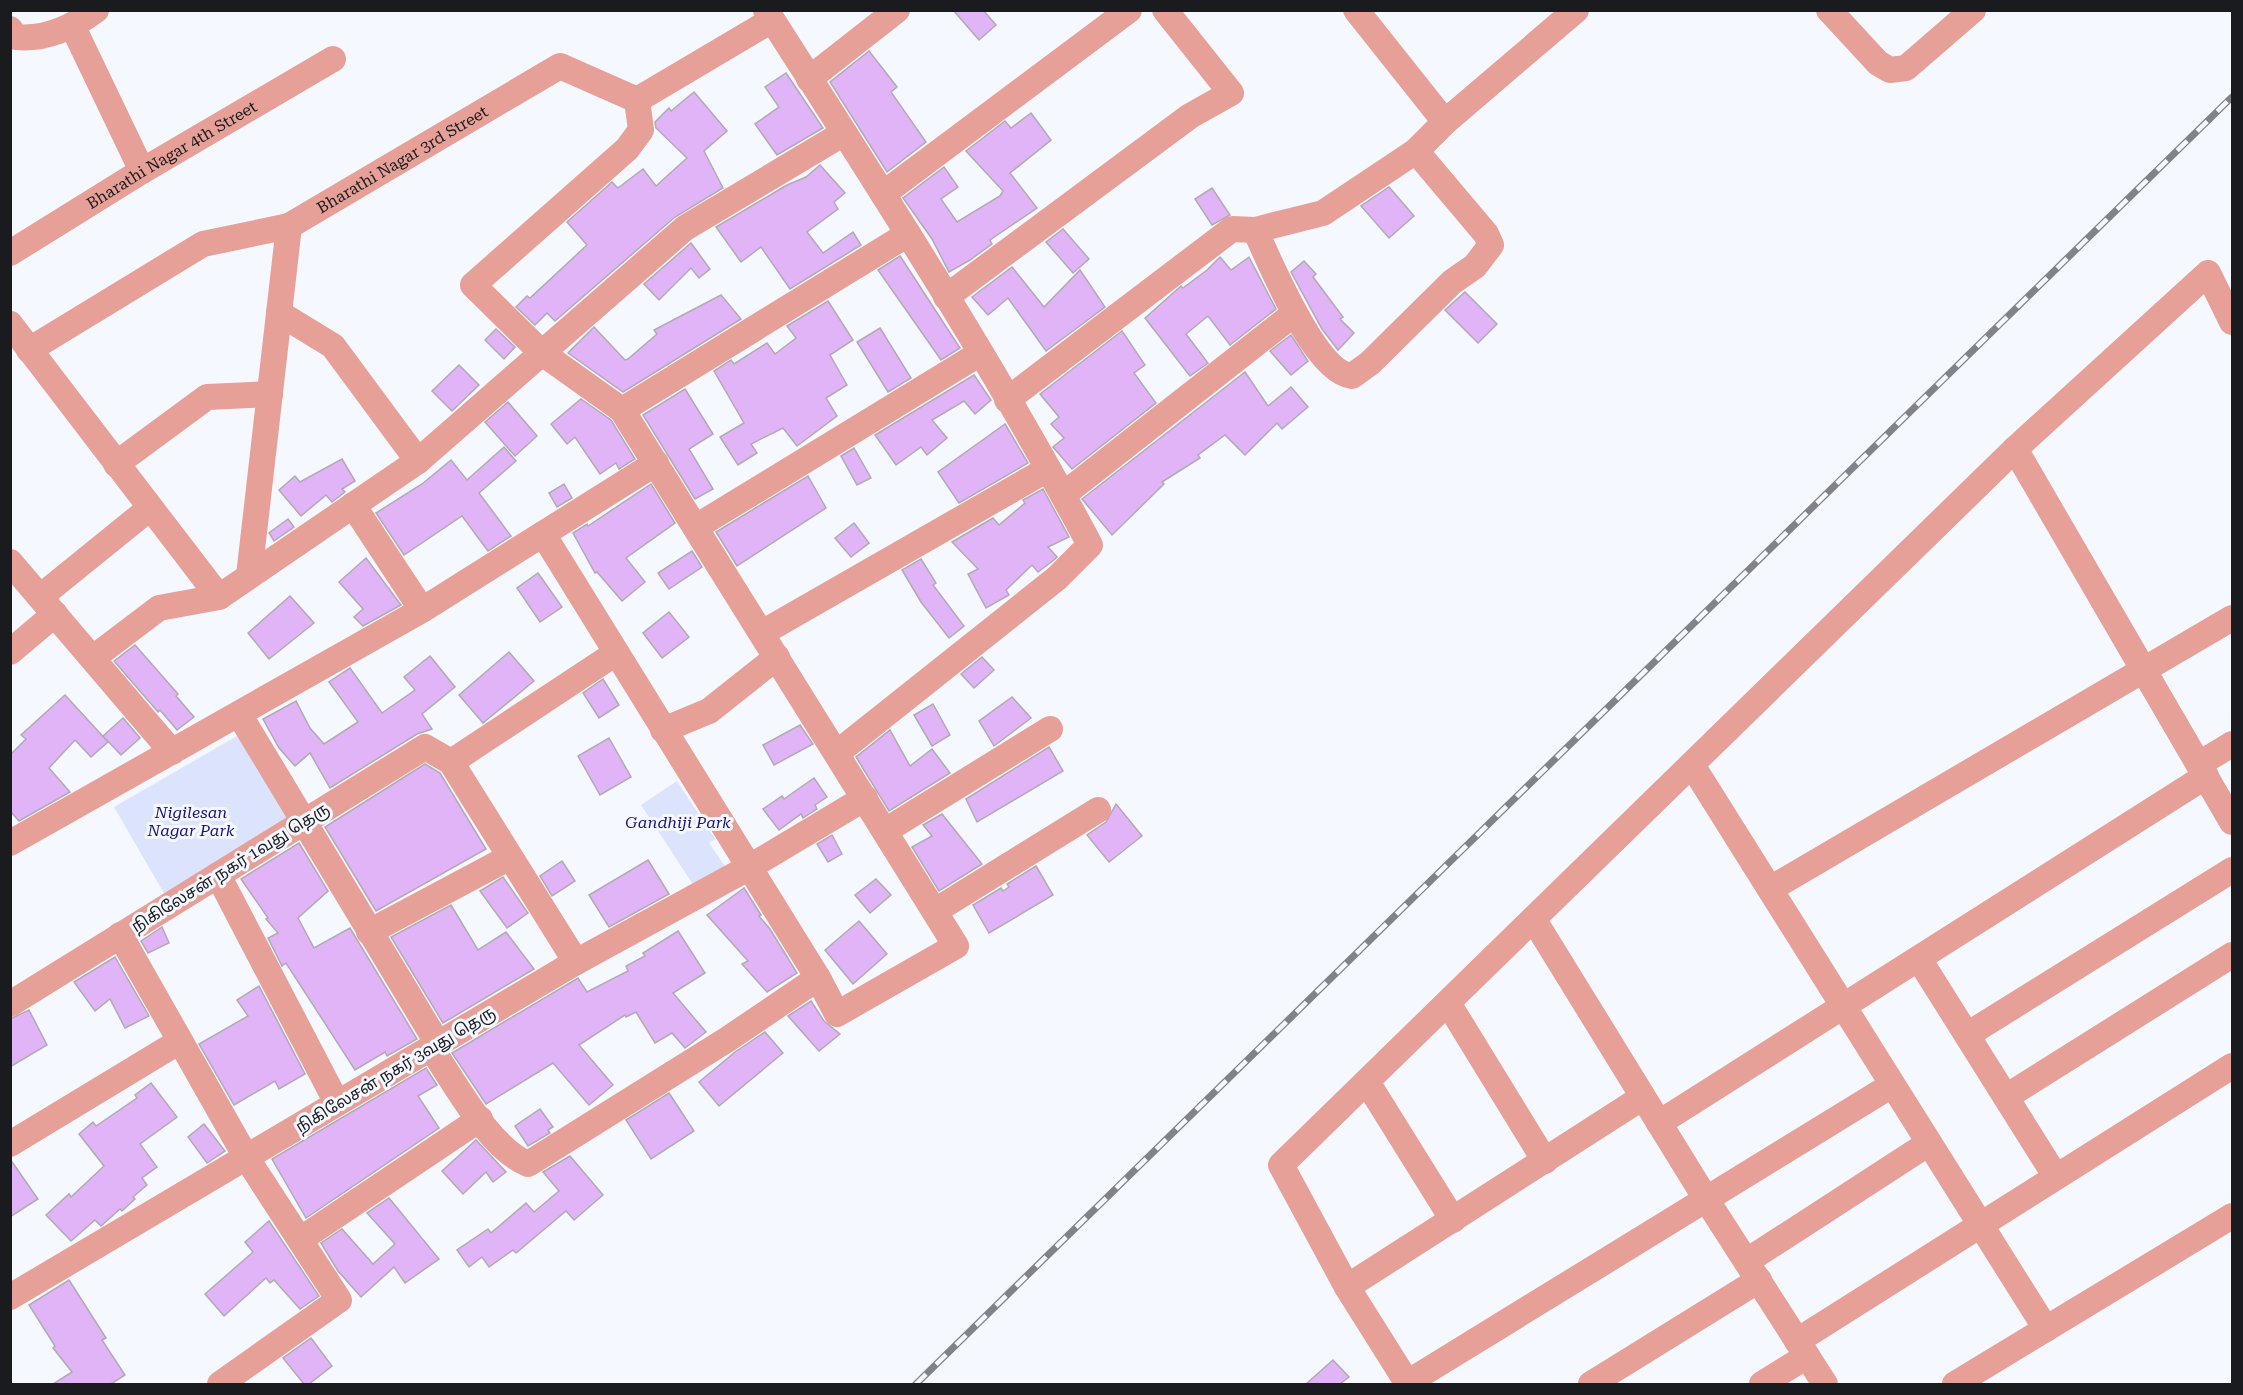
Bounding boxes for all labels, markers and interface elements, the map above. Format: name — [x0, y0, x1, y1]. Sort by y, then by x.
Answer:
street label: Bharathi Nagar 4th Street — [83, 97, 260, 213]
street label: Bharathi Nagar 3rd Street — [314, 102, 491, 217]
street label: நிகிலேசன் நகர் 1வது தெரு — [128, 799, 334, 938]
park label: Nigilesan Nagar Park — [147, 803, 235, 840]
park label: Gandhiji Park — [625, 813, 731, 832]
street label: நிகிலேசன் நகர் 3வது தெரு — [292, 1002, 499, 1138]

